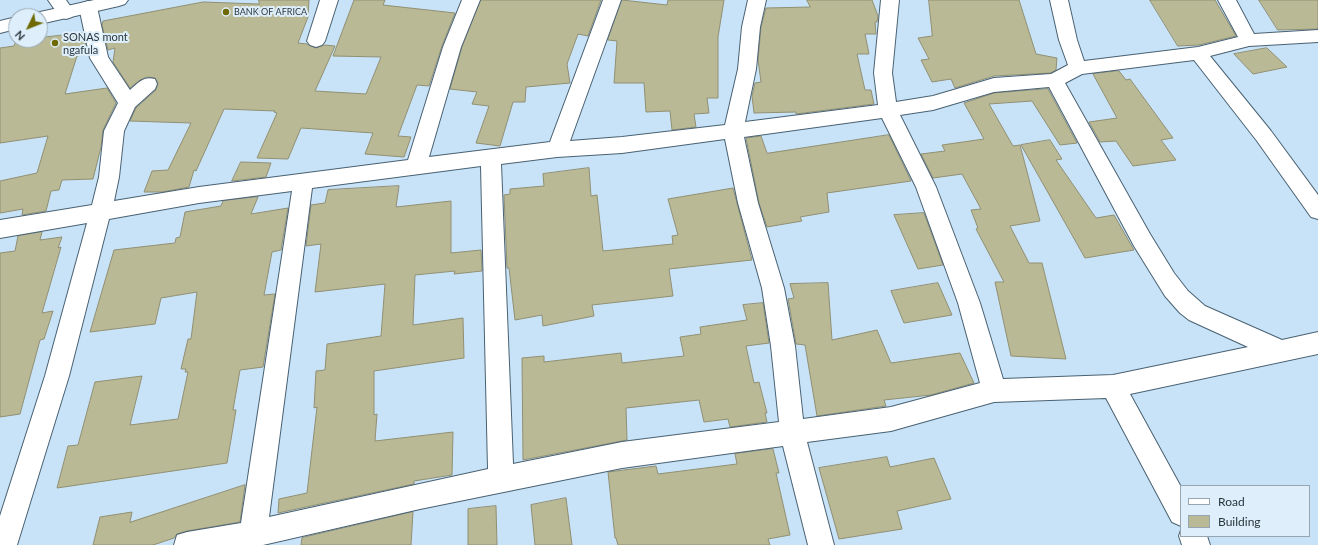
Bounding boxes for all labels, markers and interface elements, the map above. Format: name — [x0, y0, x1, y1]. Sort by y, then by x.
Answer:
marker: BANK OF AFRICA — [221, 7, 231, 17]
place label: BANK OF AFRICA — [234, 7, 307, 17]
north arrow — [8, 8, 48, 48]
text: N — [12, 28, 27, 43]
place label: SONAS mont ngafula — [63, 30, 128, 56]
marker: SONAS mont ngafula — [50, 38, 60, 48]
legend — [1180, 485, 1310, 537]
text: Road — [1218, 494, 1245, 509]
text: Building — [1218, 514, 1261, 529]

